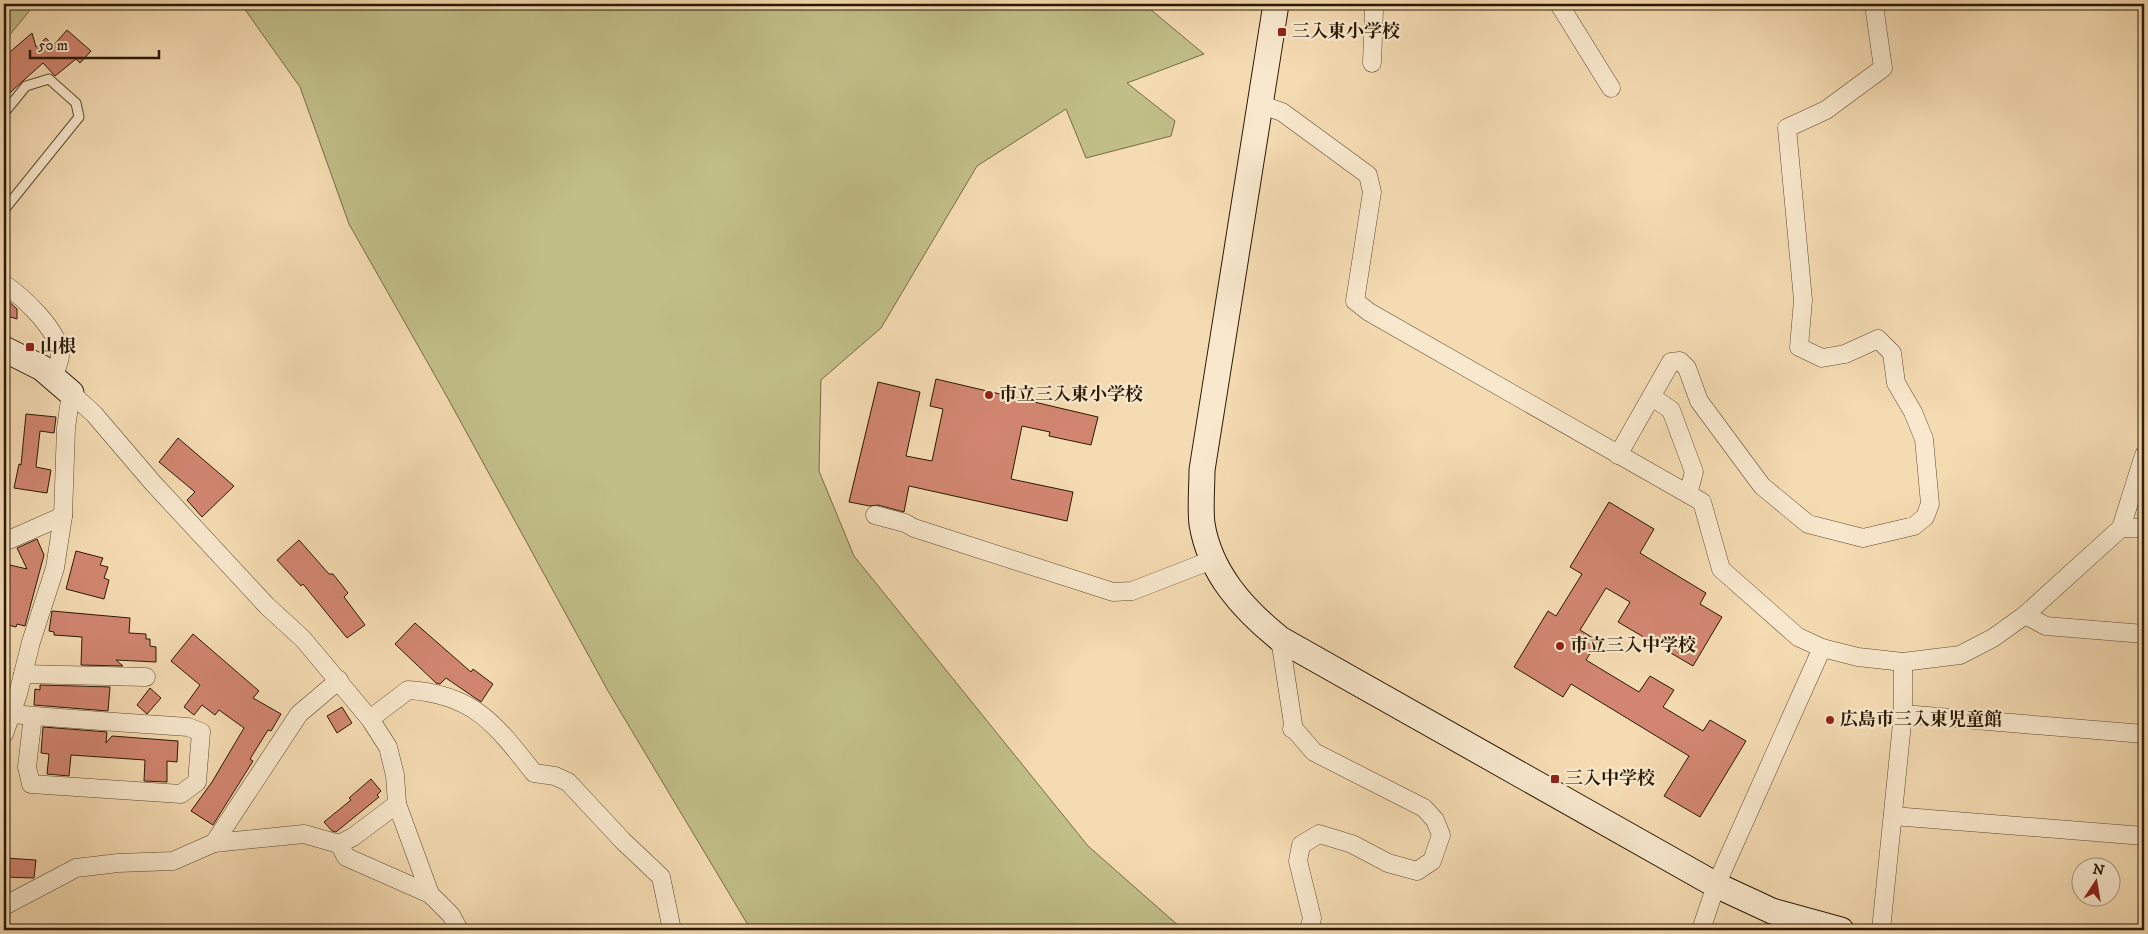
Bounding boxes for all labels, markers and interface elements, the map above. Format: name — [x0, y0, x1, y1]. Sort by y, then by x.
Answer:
place label: 三入東小学校 — [1292, 21, 1400, 43]
marker: 三入東小学校 — [1276, 26, 1288, 38]
scale bar — [30, 28, 159, 60]
text: 50 m — [38, 36, 68, 55]
place label: 山根 — [40, 336, 76, 358]
marker: 山根 — [24, 341, 36, 353]
place label: 市立三入東小学校 — [999, 384, 1143, 406]
marker: 市立三入東小学校 — [983, 389, 995, 401]
place label: 市立三入中学校 — [1570, 635, 1696, 657]
marker: 市立三入中学校 — [1554, 640, 1566, 652]
place label: 広島市三入東児童館 — [1840, 709, 2002, 731]
marker: 広島市三入東児童館 — [1824, 714, 1836, 726]
place label: 三入中学校 — [1565, 768, 1655, 790]
marker: 三入中学校 — [1549, 773, 1561, 785]
north arrow — [2070, 856, 2120, 906]
text: N — [2091, 860, 2106, 880]

